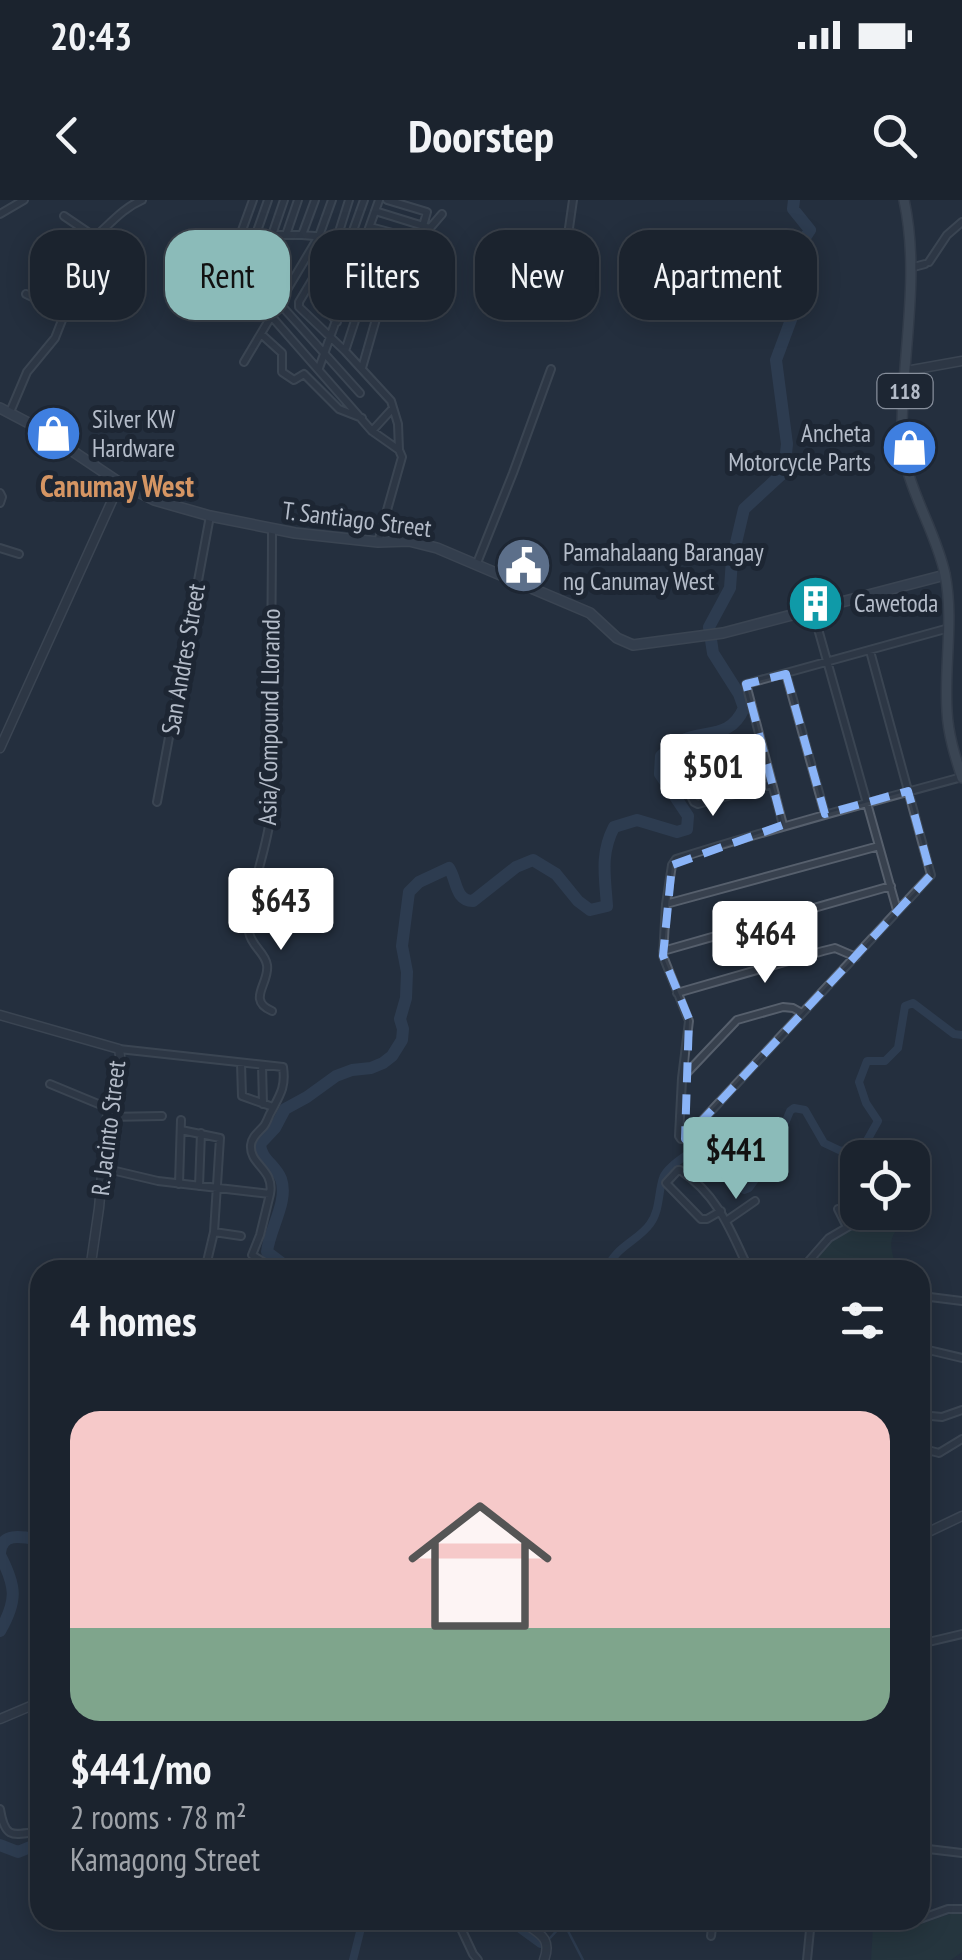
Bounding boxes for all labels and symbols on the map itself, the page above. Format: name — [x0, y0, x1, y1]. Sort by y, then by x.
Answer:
road number: 118 — [878, 374, 932, 408]
shop icon: Silver KW Hardware — [23, 403, 83, 463]
place label: Silver KW Hardware — [92, 403, 175, 464]
place label: Ancheta Motorcycle Parts — [728, 417, 871, 478]
shop icon: Ancheta Motorcycle Parts — [880, 417, 940, 477]
district label: Canumay West — [40, 466, 194, 505]
street label: T. Santiago Street — [281, 494, 433, 544]
public building icon: Pamahalaang Barangay ng Canumay West — [494, 536, 554, 596]
place label: Pamahalaang Barangay ng Canumay West — [563, 536, 764, 597]
building icon: Cawetoda — [785, 573, 845, 633]
street label: San Andres Street — [154, 581, 212, 737]
place label: Cawetoda — [854, 587, 938, 619]
street label: Asia/Compound Llorando — [251, 608, 287, 826]
pin: $501 — [654, 734, 772, 819]
pin: $643 — [222, 868, 340, 953]
pin: $464 — [706, 901, 824, 986]
street label: R. Jacinto Street — [84, 1058, 132, 1197]
pin: $441 — [677, 1117, 795, 1202]

